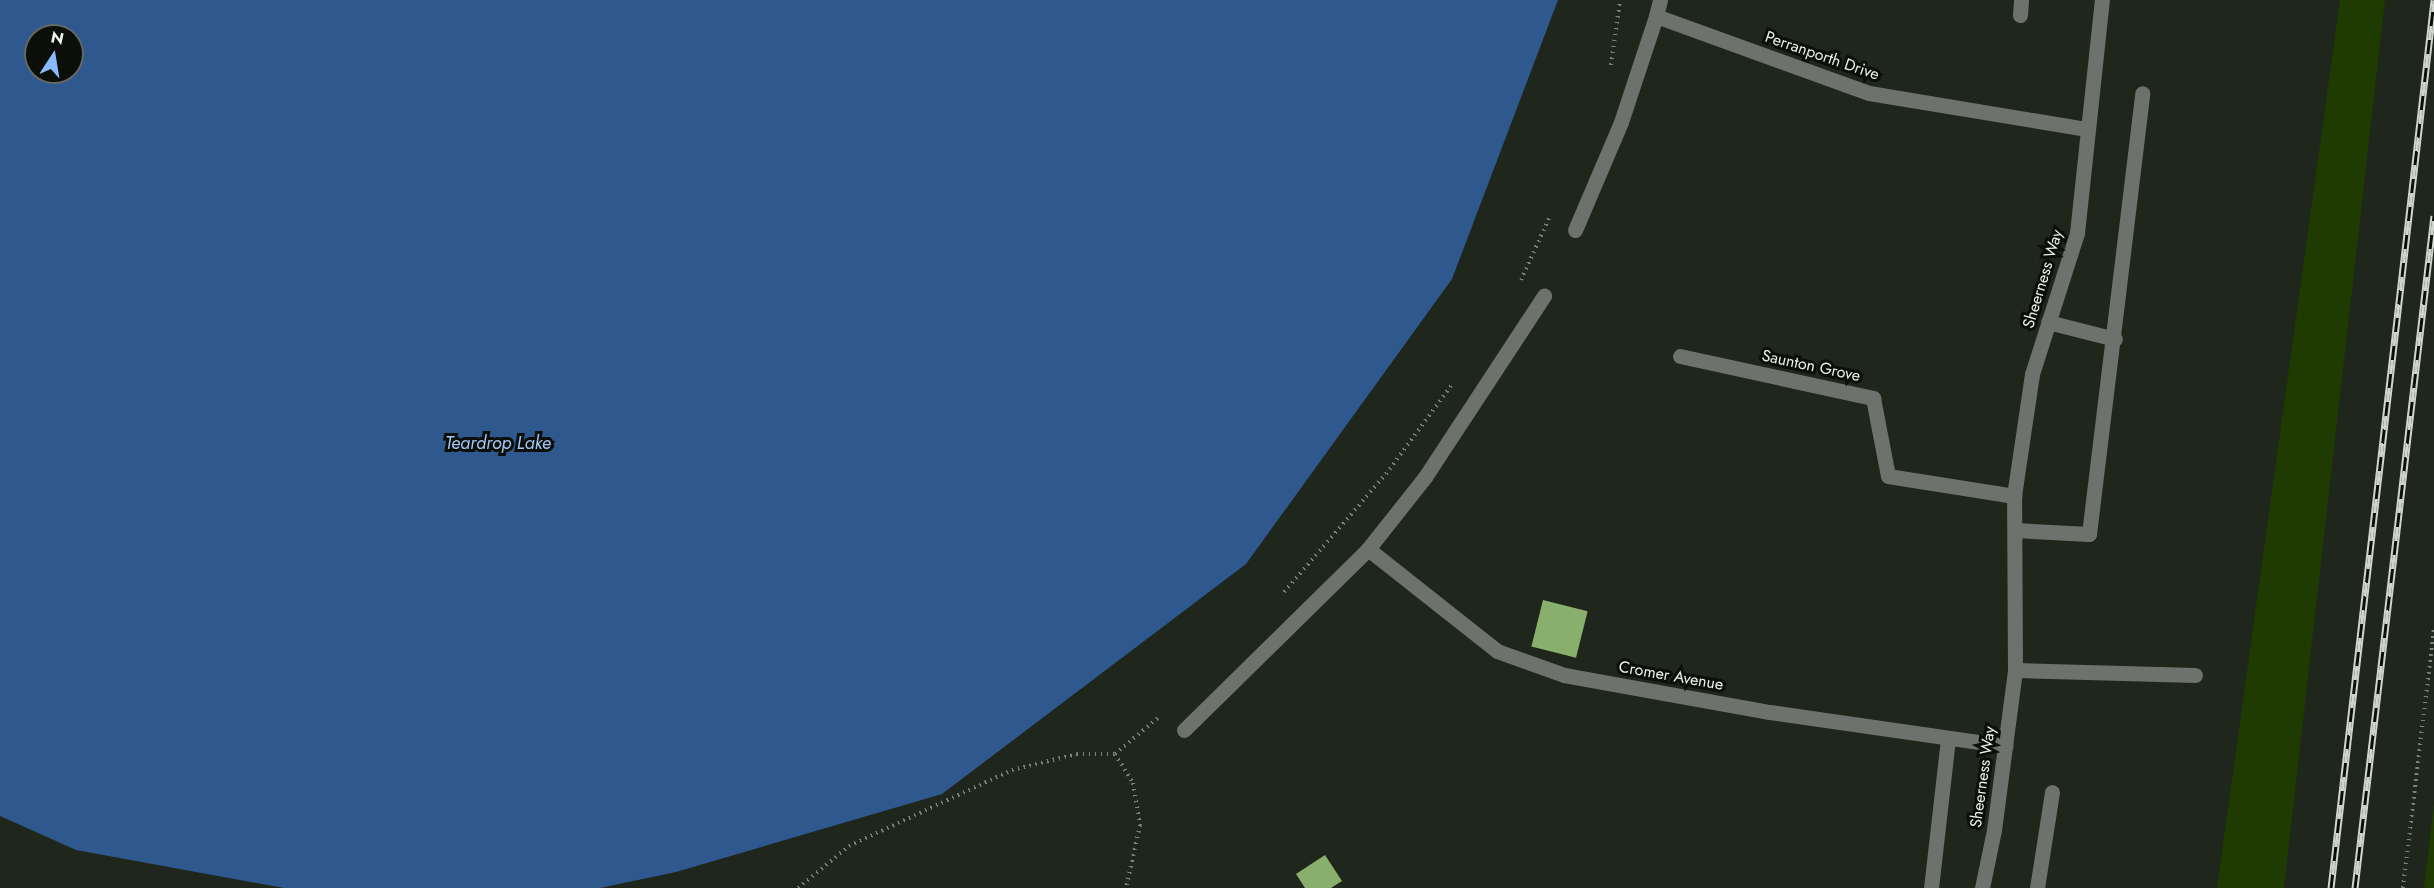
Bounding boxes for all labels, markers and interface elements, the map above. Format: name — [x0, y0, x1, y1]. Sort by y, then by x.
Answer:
north arrow — [24, 24, 84, 84]
text: N — [49, 25, 66, 50]
street label: Perranporth Drive — [1762, 27, 1882, 85]
street label: Sheerness Way — [2019, 227, 2067, 331]
street label: Saunton Grove — [1760, 346, 1862, 386]
water label: Teardrop Lake — [445, 432, 551, 454]
street label: Cromer Avenue — [1617, 657, 1725, 695]
street label: Sheerness Way — [1966, 725, 2000, 829]

